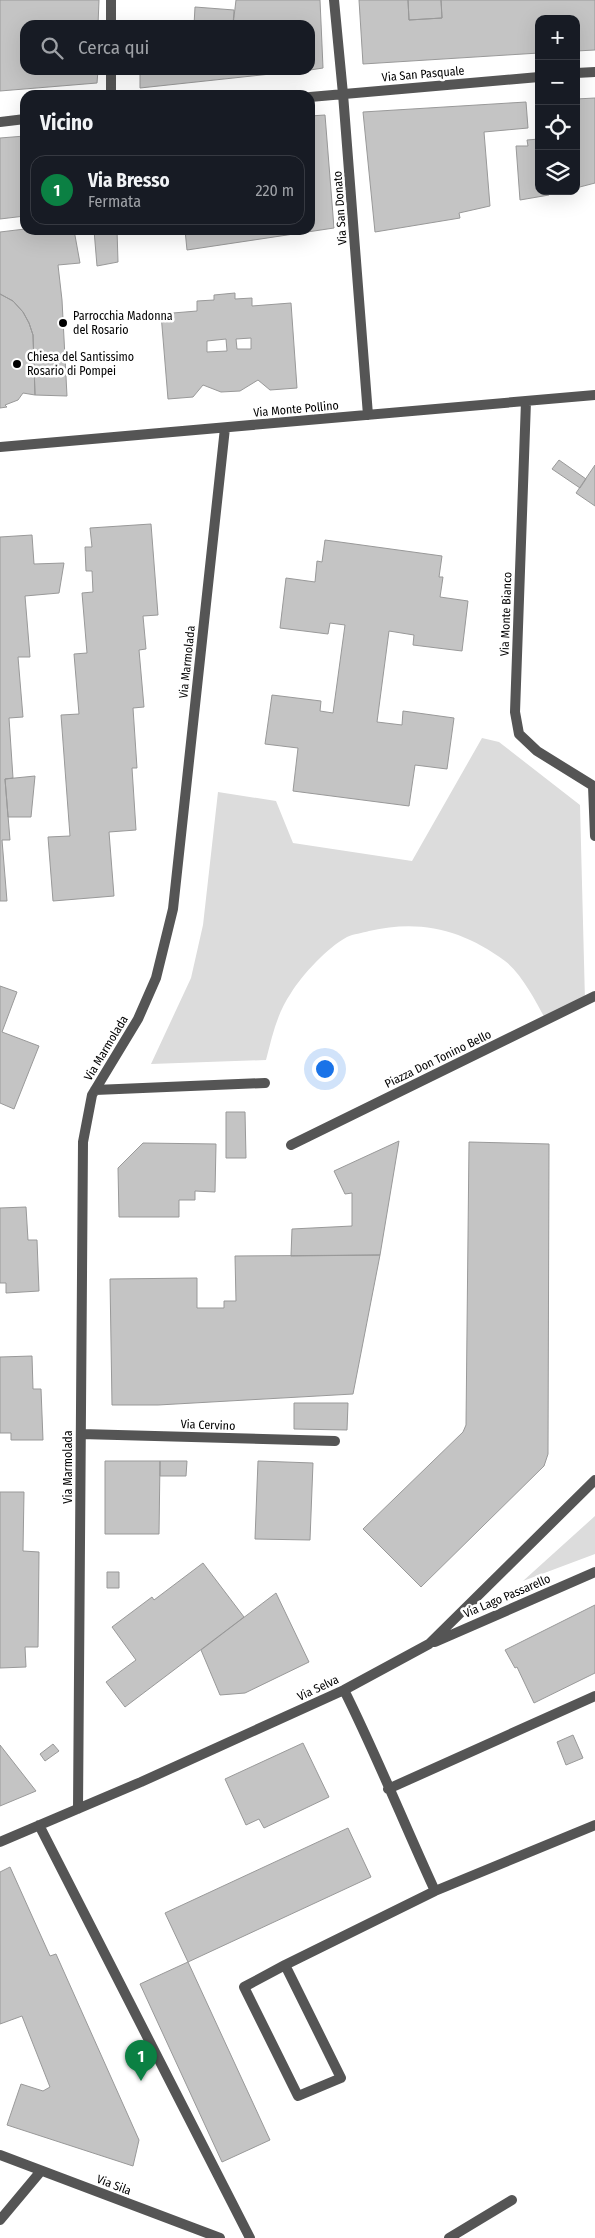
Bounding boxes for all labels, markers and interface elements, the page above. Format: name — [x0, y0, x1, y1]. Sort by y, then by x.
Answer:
map controls — [535, 15, 580, 195]
button: + — [535, 15, 580, 60]
search box — [20, 20, 315, 75]
icon: search — [38, 34, 66, 62]
text: Cerca qui — [78, 36, 149, 59]
button: − — [535, 60, 580, 105]
street label: Via San Pasquale — [381, 63, 465, 85]
button: locate — [535, 105, 580, 150]
text: Vicino — [40, 110, 93, 136]
button: layers — [535, 150, 580, 195]
text: Via Bresso — [88, 169, 170, 192]
street label: Via San Donato — [330, 170, 350, 246]
text: 1 — [54, 181, 60, 200]
text: 220 m — [255, 181, 294, 200]
text: Fermata — [88, 192, 141, 211]
place label: Parrocchia Madonna del Rosario — [73, 309, 173, 337]
marker: Parrocchia Madonna del Rosario — [57, 317, 69, 329]
place label: Chiesa del Santissimo Rosario di Pompei — [27, 350, 134, 378]
marker: Chiesa del Santissimo Rosario di Pompei — [11, 358, 23, 370]
street label: Via Monte Pollino — [253, 398, 339, 420]
street label: Via Monte Bianco — [498, 572, 514, 656]
street label: Via Marmolada — [176, 625, 198, 699]
street label: Via Marmolada — [81, 1013, 131, 1083]
street label: Piazza Don Tonino Bello — [382, 1027, 494, 1091]
your location — [312, 1056, 338, 1082]
street label: Via Cervino — [180, 1417, 236, 1433]
street label: Via Marmolada — [61, 1430, 75, 1504]
street label: Via Lago Passarello — [461, 1571, 553, 1621]
street label: Via Selva — [295, 1672, 341, 1704]
pin: 1 — [125, 2040, 157, 2081]
street label: Via Sila — [95, 2172, 133, 2198]

